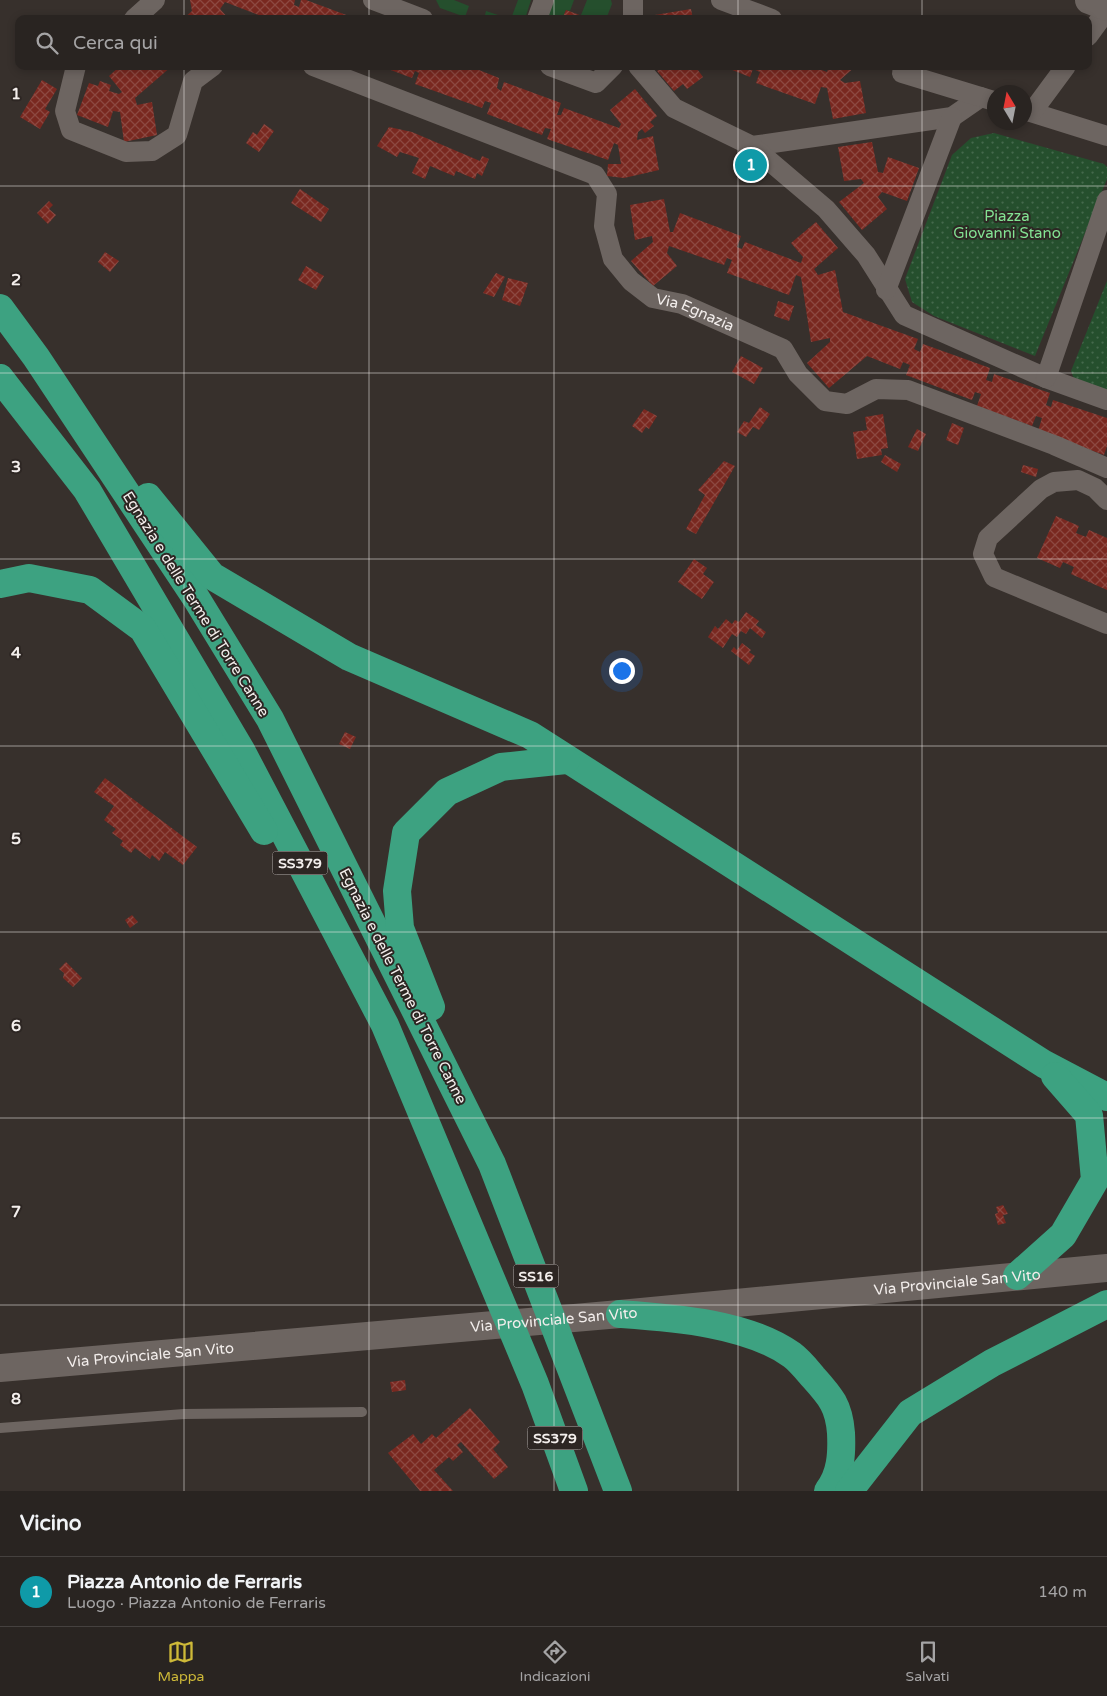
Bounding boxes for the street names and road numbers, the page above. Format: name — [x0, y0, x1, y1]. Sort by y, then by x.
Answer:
street label: Via Egnazia — [655, 290, 737, 335]
street label: Egnazia e delle Terme di Torre Canne — [119, 488, 273, 720]
road number: SS379 — [272, 851, 328, 874]
street label: Egnazia e delle Terme di Torre Canne — [335, 865, 471, 1107]
road number: SS16 — [514, 1264, 558, 1288]
street label: Via Provinciale San Vito — [873, 1265, 1041, 1299]
street label: Via Provinciale San Vito — [470, 1303, 638, 1336]
street label: Via Provinciale San Vito — [66, 1339, 235, 1371]
road number: SS379 — [528, 1426, 582, 1450]

